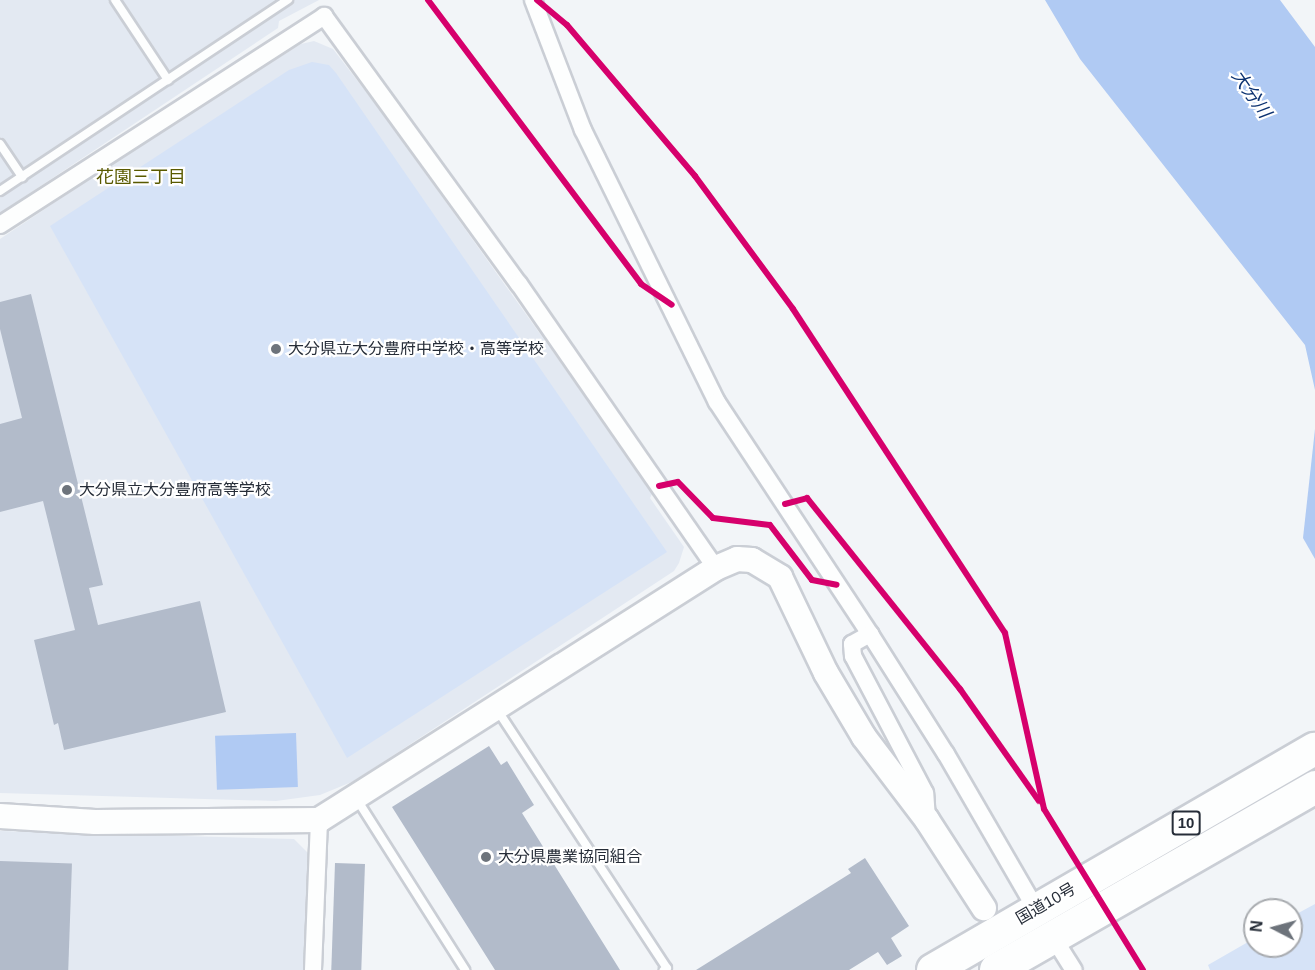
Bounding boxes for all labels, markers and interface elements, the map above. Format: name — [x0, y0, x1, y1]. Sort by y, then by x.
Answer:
water label: 大分川 — [1227, 66, 1275, 122]
district label: 花園三丁目 — [96, 166, 186, 188]
place label: 大分県立大分豊府中学校・高等学校 — [288, 339, 544, 359]
marker: 大分県立大分豊府中学校・高等学校 — [269, 342, 283, 356]
place label: 大分県立大分豊府高等学校 — [79, 480, 271, 500]
marker: 大分県立大分豊府高等学校 — [60, 483, 74, 497]
road number: 10 — [1171, 811, 1201, 835]
place label: 大分県農業協同組合 — [498, 847, 642, 867]
marker: 大分県農業協同組合 — [479, 850, 493, 864]
street label: 国道10号 — [1013, 879, 1079, 929]
north arrow — [1243, 898, 1303, 958]
text: N — [1248, 920, 1266, 933]

